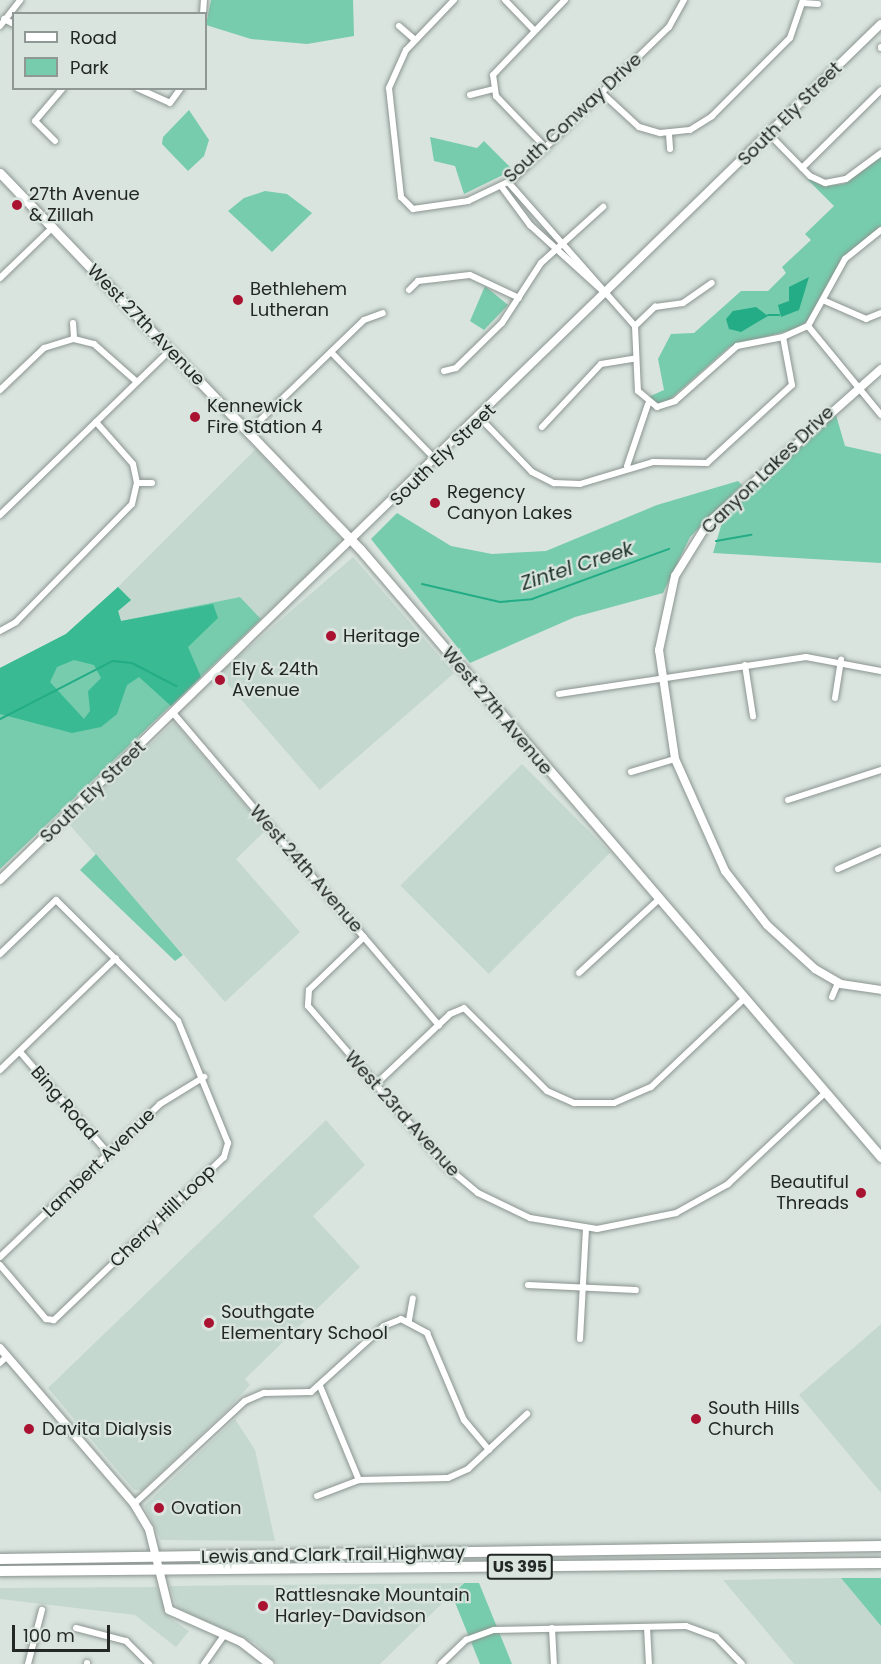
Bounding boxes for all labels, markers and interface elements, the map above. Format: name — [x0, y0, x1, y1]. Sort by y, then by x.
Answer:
legend — [12, 12, 207, 90]
text: Road — [70, 25, 117, 50]
street label: South Conway Drive — [500, 49, 646, 187]
text: Park — [70, 55, 109, 80]
street label: South Ely Street — [734, 58, 846, 170]
place label: 27th Avenue & Zillah — [29, 184, 140, 226]
marker: 27th Avenue & Zillah — [10, 198, 24, 212]
street label: West 27th Avenue — [83, 260, 209, 390]
place label: Bethlehem Lutheran — [250, 279, 347, 322]
marker: Bethlehem Lutheran — [231, 293, 245, 307]
place label: Kennewick Fire Station 4 — [207, 396, 323, 438]
street label: South Ely Street — [386, 399, 500, 511]
street label: Canyon Lakes Drive — [697, 401, 839, 539]
marker: Kennewick Fire Station 4 — [188, 410, 202, 424]
place label: Regency Canyon Lakes — [447, 482, 572, 524]
marker: Regency Canyon Lakes — [428, 496, 442, 510]
water label: Zintel Creek — [518, 536, 636, 596]
place label: Heritage — [343, 625, 420, 647]
marker: Heritage — [324, 629, 338, 643]
street label: West 27th Avenue — [437, 643, 557, 779]
place label: Ely & 24th Avenue — [232, 659, 318, 702]
marker: Ely & 24th Avenue — [213, 673, 227, 687]
street label: South Ely Street — [36, 736, 150, 848]
street label: West 24th Avenue — [245, 801, 367, 937]
street label: West 23rd Avenue — [340, 1047, 464, 1181]
street label: Bing Road — [26, 1062, 102, 1144]
street label: Lambert Avenue — [38, 1104, 160, 1222]
street label: Cherry Hill Loop — [106, 1160, 220, 1272]
place label: Beautiful Threads — [770, 1172, 849, 1214]
marker: Beautiful Threads — [854, 1186, 868, 1200]
place label: Southgate Elementary School — [221, 1302, 388, 1344]
marker: Southgate Elementary School — [202, 1316, 216, 1330]
place label: South Hills Church — [708, 1398, 800, 1440]
marker: South Hills Church — [689, 1412, 703, 1426]
place label: Davita Dialysis — [42, 1418, 172, 1440]
marker: Davita Dialysis — [20, 1420, 38, 1438]
place label: Ovation — [171, 1497, 241, 1519]
marker: Ovation — [152, 1501, 166, 1515]
street label: Lewis and Clark Trail Highway — [201, 1542, 465, 1568]
road number: US 395 — [486, 1554, 554, 1580]
place label: Rattlesnake Mountain Harley-Davidson — [275, 1585, 470, 1628]
marker: Rattlesnake Mountain Harley-Davidson — [256, 1599, 270, 1613]
scale bar — [15, 1613, 112, 1651]
text: 100 m — [23, 1623, 75, 1648]

